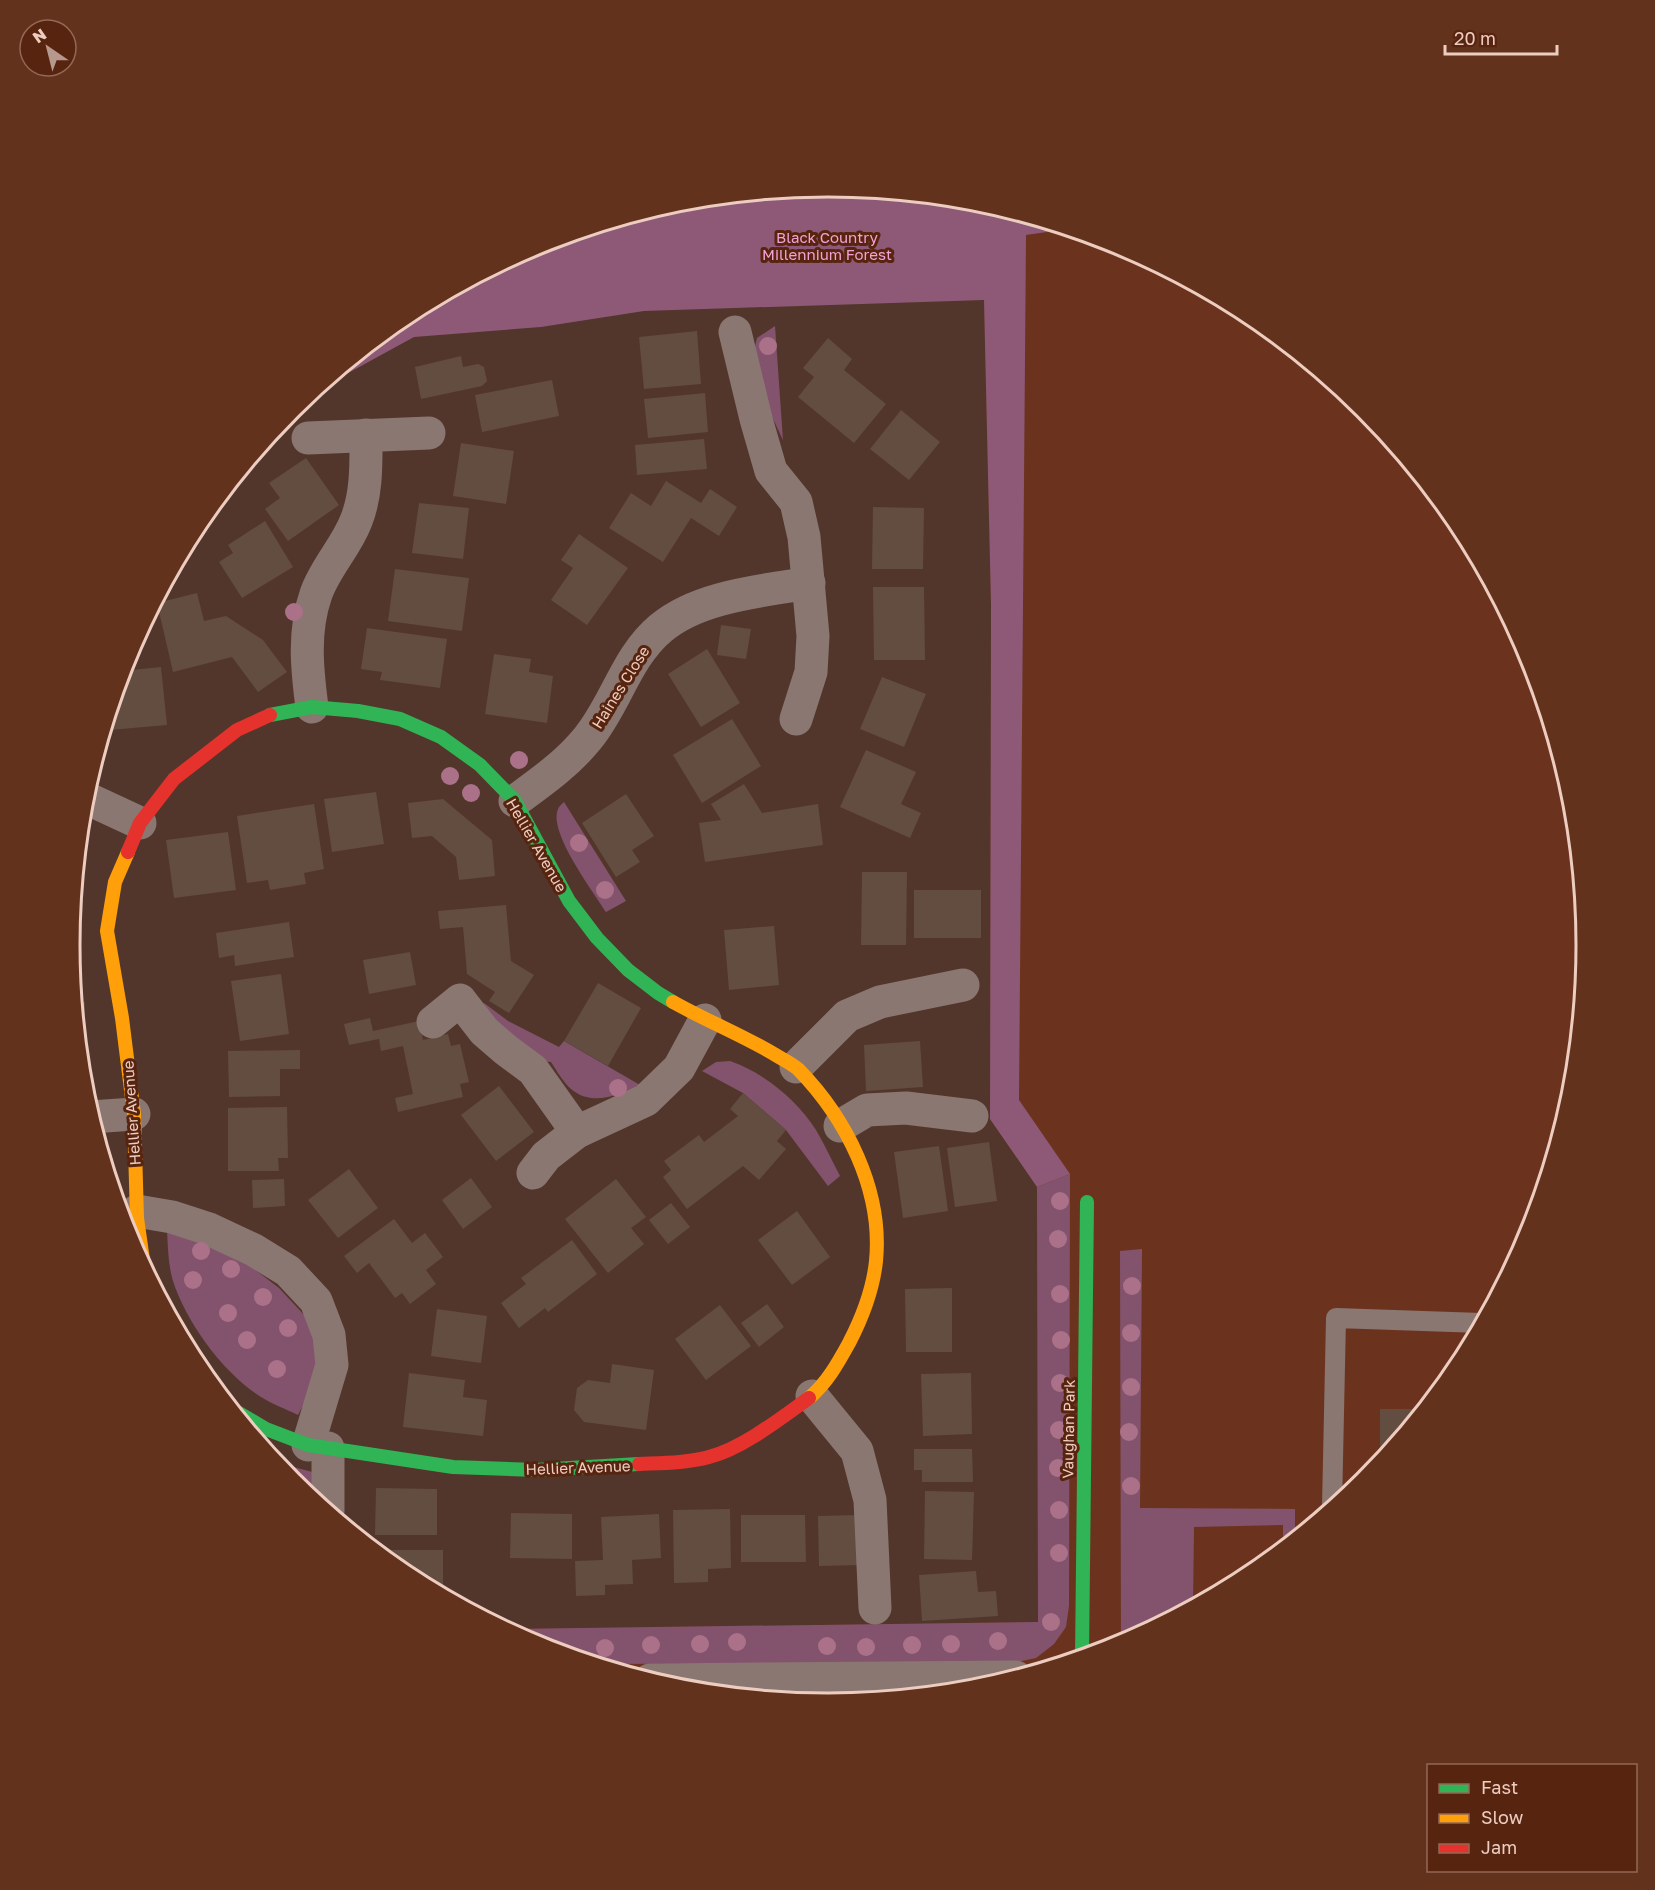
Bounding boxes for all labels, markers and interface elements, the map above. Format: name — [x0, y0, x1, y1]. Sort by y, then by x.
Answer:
north arrow — [18, 18, 78, 78]
scale bar — [1445, 18, 1558, 56]
text: N — [29, 24, 50, 47]
text: 20 m — [1454, 27, 1496, 49]
park label: Black Country Millennium Forest — [762, 228, 892, 263]
street label: Haines Close — [587, 642, 653, 732]
street label: Hellier Avenue — [503, 795, 571, 895]
street label: Hellier Avenue — [118, 1060, 144, 1166]
street label: Vaughan Park — [1058, 1379, 1078, 1479]
street label: Hellier Avenue — [525, 1456, 631, 1478]
legend — [1427, 1764, 1637, 1872]
text: Fast — [1481, 1776, 1518, 1798]
text: Slow — [1481, 1806, 1524, 1828]
text: Jam — [1481, 1836, 1517, 1858]

